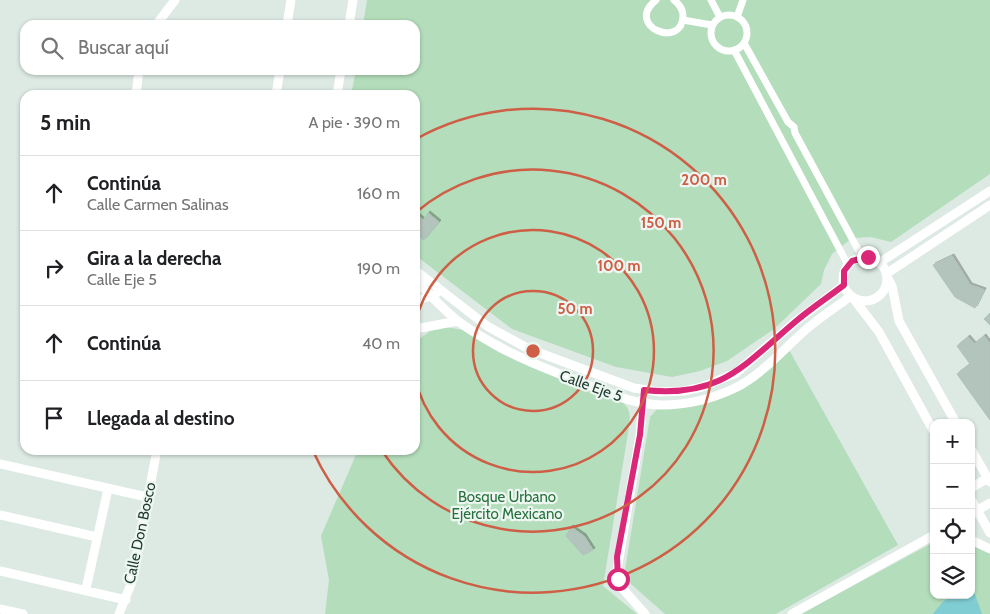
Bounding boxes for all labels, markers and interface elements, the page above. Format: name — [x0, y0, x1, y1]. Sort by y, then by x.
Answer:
search box — [20, 20, 420, 75]
icon: search — [38, 34, 66, 62]
text: Buscar aquí — [78, 36, 169, 59]
text: 5 min — [40, 110, 91, 135]
text: A pie · 390 m — [308, 113, 400, 132]
text: 200 m — [681, 171, 727, 189]
text: Continúa — [87, 172, 161, 195]
icon: ahead — [40, 179, 68, 207]
text: 160 m — [357, 184, 400, 203]
text: Calle Carmen Salinas — [87, 195, 229, 214]
text: 150 m — [641, 214, 681, 232]
route end — [857, 246, 880, 269]
text: Gira a la derecha — [87, 247, 222, 270]
icon: right — [40, 254, 68, 282]
text: 100 m — [597, 257, 641, 275]
text: 190 m — [357, 259, 400, 278]
text: Calle Eje 5 — [87, 270, 157, 289]
text: 50 m — [557, 300, 593, 318]
icon: ahead — [40, 329, 68, 357]
text: Continúa — [87, 332, 161, 355]
text: 40 m — [362, 334, 400, 353]
centre of rings — [524, 342, 542, 360]
street label: Calle Eje 5 — [557, 366, 625, 406]
icon: arrive — [40, 404, 68, 432]
text: Llegada al destino — [87, 407, 234, 430]
map controls — [930, 419, 975, 599]
button: + — [930, 419, 975, 464]
button: − — [930, 464, 975, 509]
street label: Calle Don Bosco — [120, 480, 160, 586]
park label: Bosque Urbano Ejército Mexicano — [451, 488, 563, 523]
button: locate — [930, 509, 975, 554]
button: layers — [930, 554, 975, 599]
route start — [607, 568, 630, 591]

